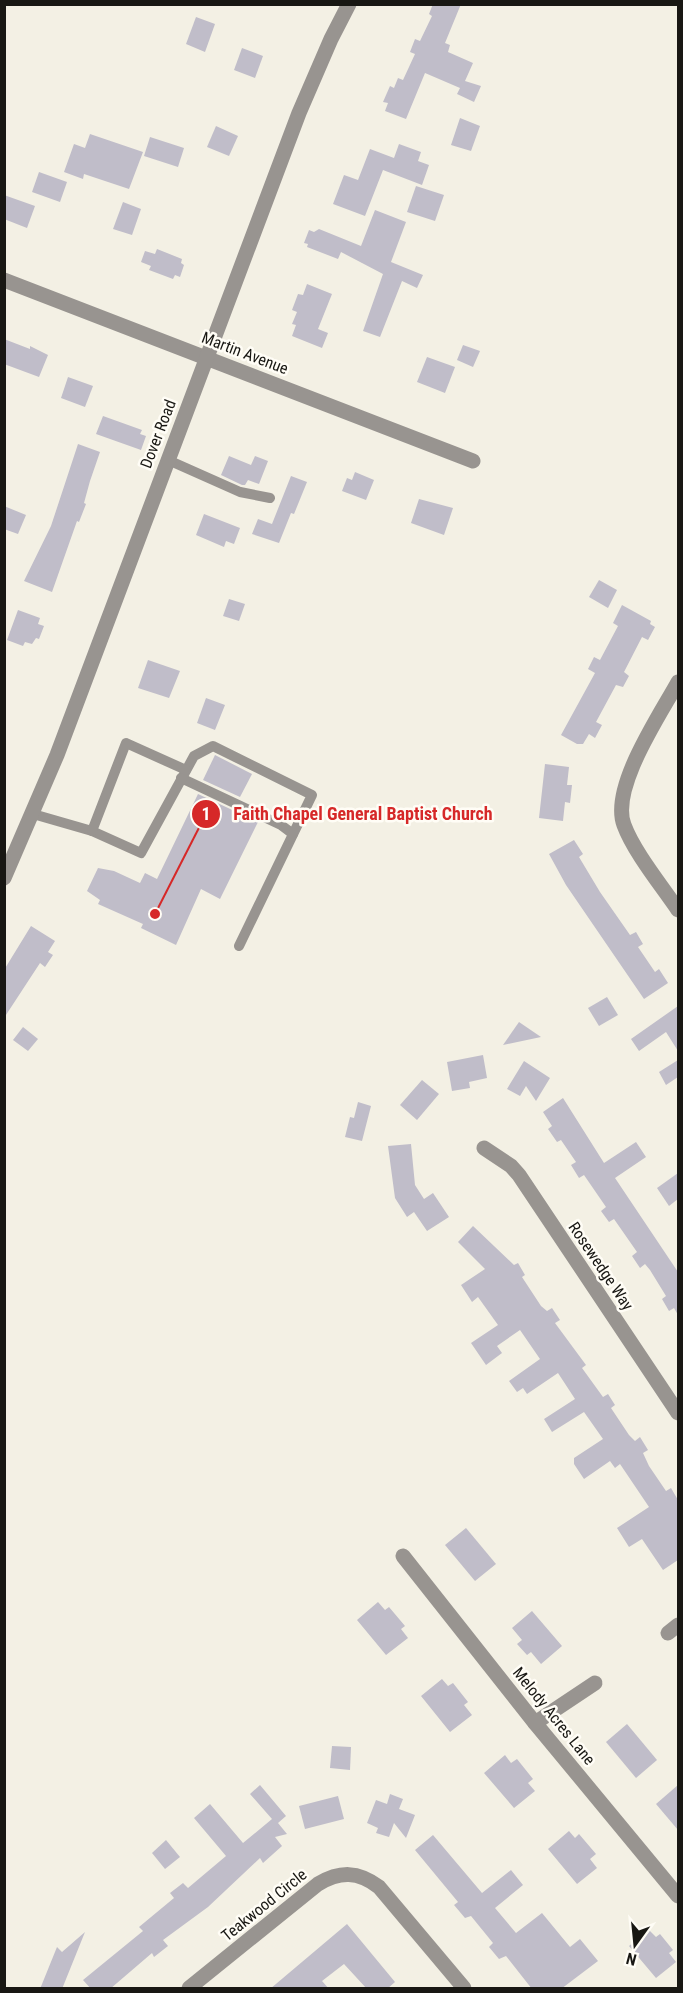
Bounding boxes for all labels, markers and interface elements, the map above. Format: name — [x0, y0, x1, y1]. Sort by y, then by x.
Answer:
street label: Martin Avenue — [199, 328, 291, 378]
street label: Dover Road — [136, 397, 180, 471]
callout: Faith Chapel General Baptist Church — [191, 796, 505, 832]
text: 1 — [201, 803, 211, 824]
text: Faith Chapel General Baptist Church — [233, 803, 493, 824]
street label: Rosewedge Way — [565, 1218, 638, 1314]
street label: Melody Acres Lane — [509, 1663, 599, 1769]
street label: Teakwood Circle — [218, 1865, 310, 1945]
north arrow — [605, 1915, 665, 1975]
text: N — [624, 1949, 638, 1969]

